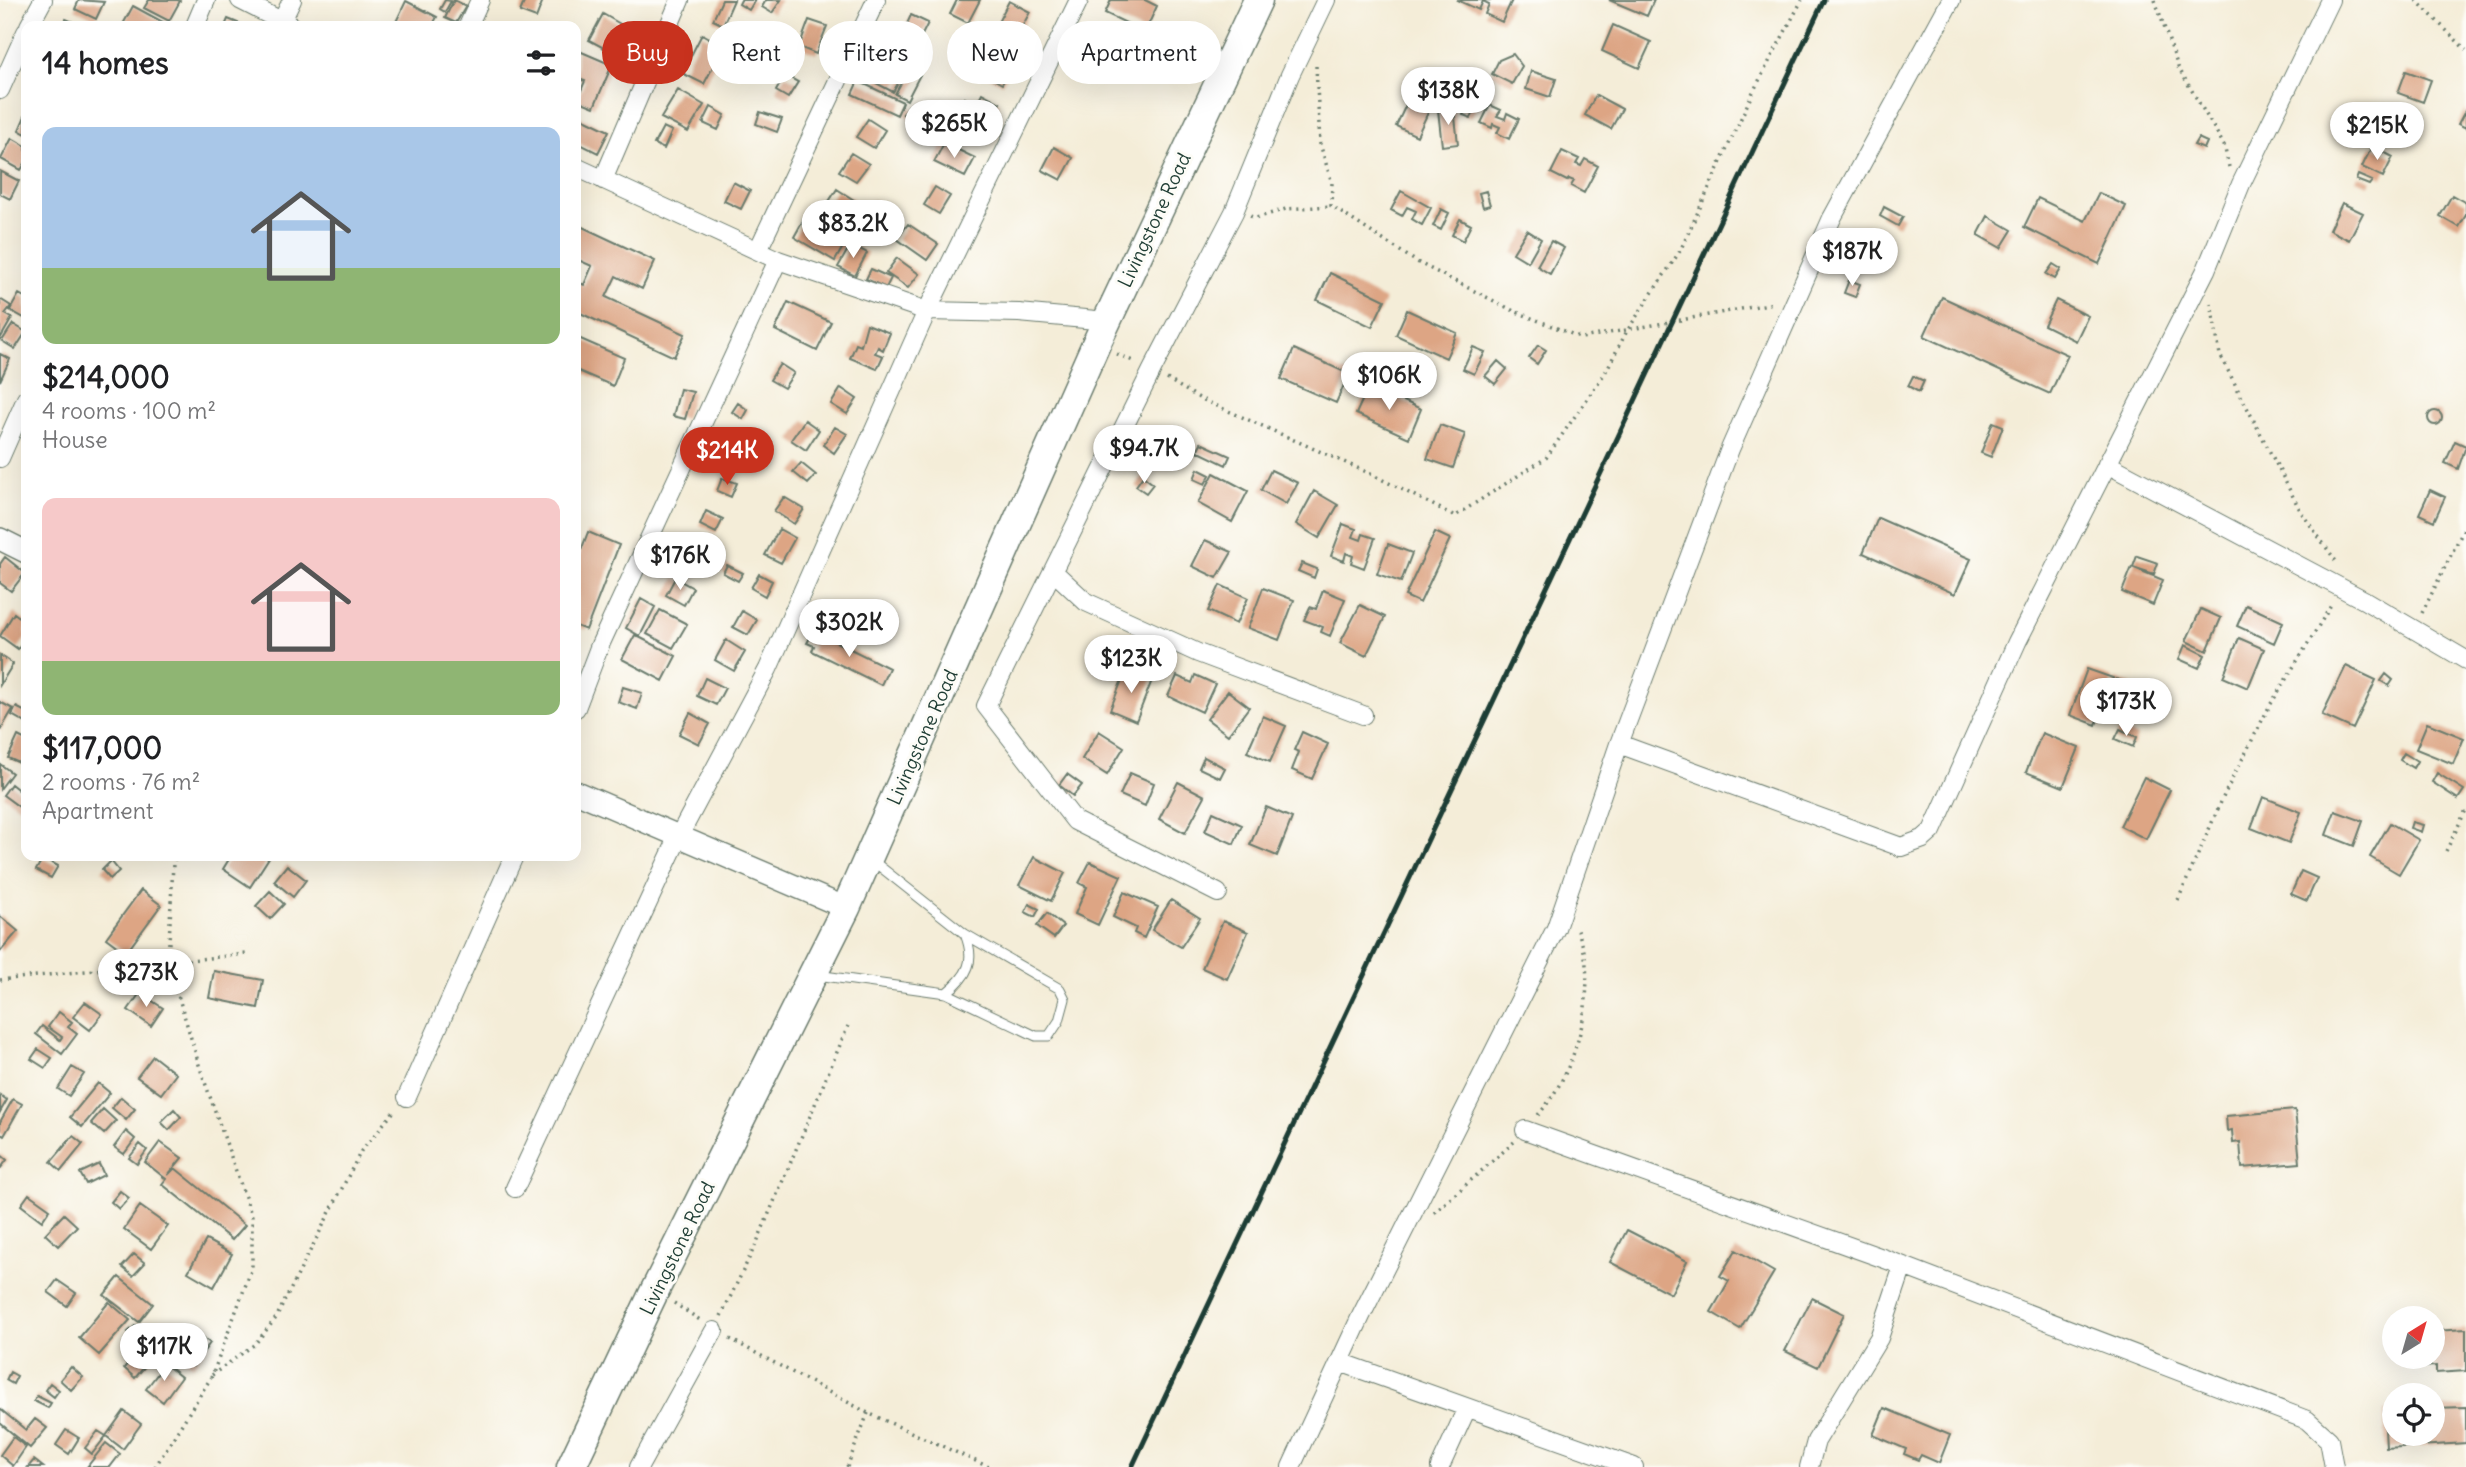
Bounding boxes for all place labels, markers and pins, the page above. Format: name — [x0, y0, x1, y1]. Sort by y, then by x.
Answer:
pin: $138K — [1399, 68, 1497, 127]
pin: $265K — [905, 100, 1003, 160]
pin: $215K — [2328, 102, 2426, 162]
pin: $83.2K — [796, 201, 910, 260]
pin: $187K — [1803, 229, 1901, 288]
pin: $106K — [1340, 352, 1438, 412]
pin: $94.7K — [1087, 426, 1201, 485]
pin: $214K — [678, 428, 776, 487]
pin: $176K — [631, 532, 729, 592]
pin: $302K — [800, 600, 898, 659]
pin: $123K — [1082, 636, 1180, 695]
pin: $173K — [2077, 678, 2175, 738]
pin: $273K — [97, 950, 195, 1009]
pin: $117K — [115, 1324, 213, 1383]

